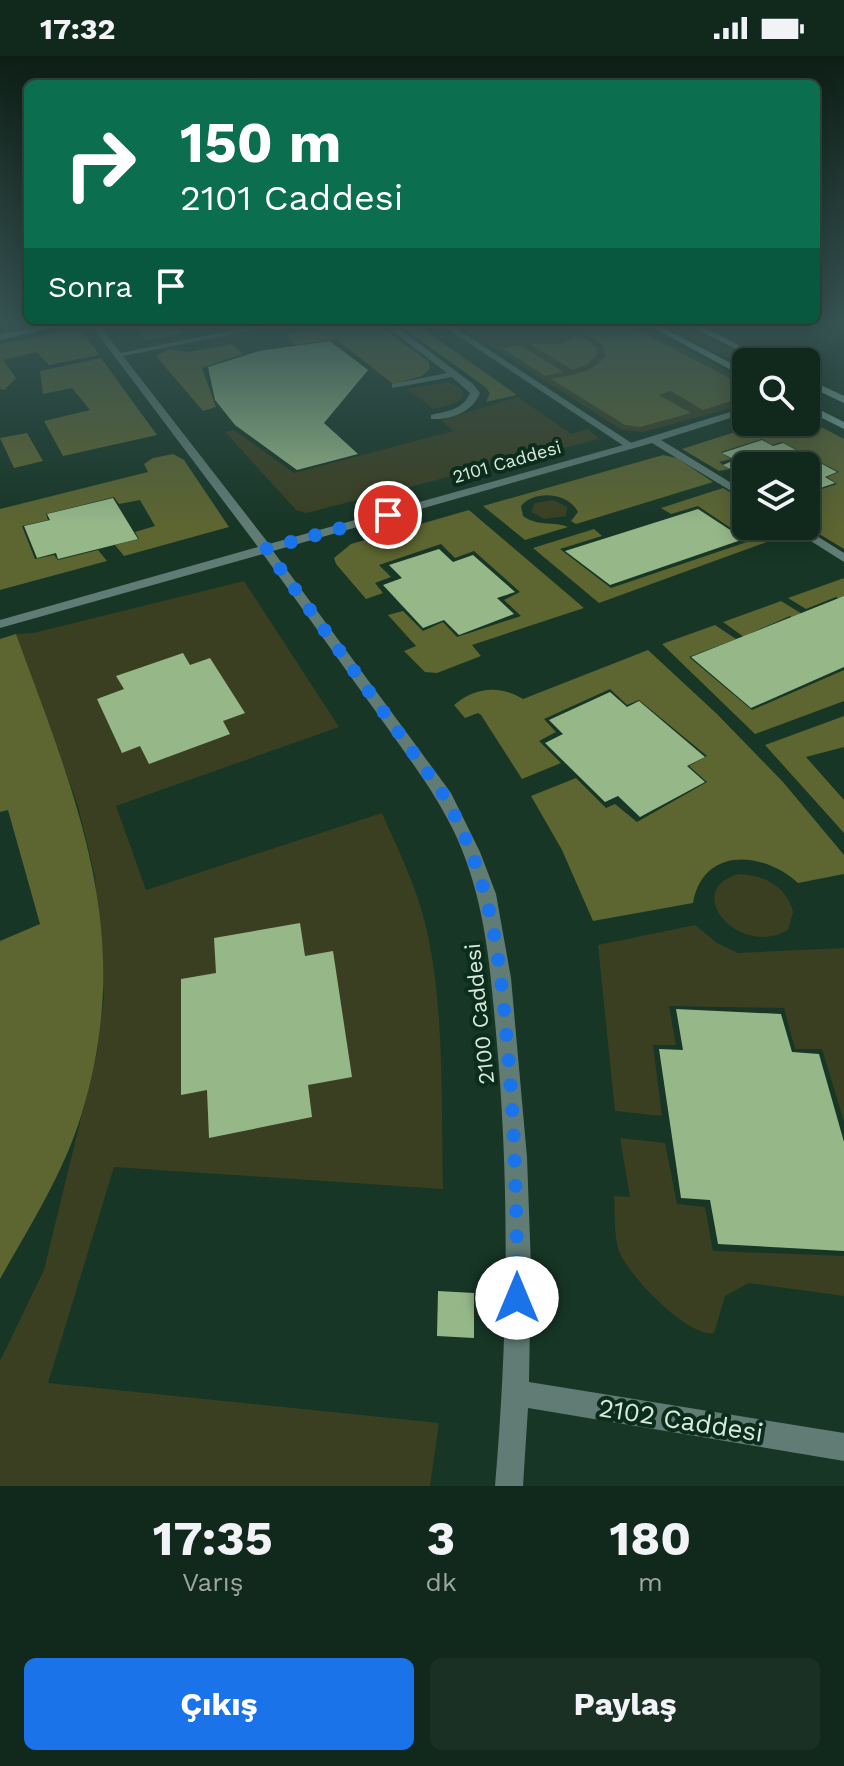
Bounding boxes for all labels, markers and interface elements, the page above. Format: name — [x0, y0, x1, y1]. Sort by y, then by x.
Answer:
text: 17:32 — [40, 11, 115, 46]
text: 150 m — [180, 110, 342, 176]
icon: right — [48, 112, 152, 216]
text: 2101 Caddesi — [180, 177, 403, 219]
icon: arrive — [149, 264, 193, 308]
text: Sonra — [48, 269, 133, 304]
map controls — [732, 348, 820, 540]
button: search — [732, 348, 820, 436]
street label: 2101 Caddesi — [450, 436, 563, 487]
button: layers — [732, 452, 820, 540]
pin — [354, 481, 422, 549]
icon: arrive — [366, 493, 410, 537]
street label: 2100 Caddesi — [460, 942, 499, 1086]
position arrow — [475, 1256, 559, 1340]
street label: 2102 Caddesi — [597, 1392, 765, 1448]
text: 17:35 — [153, 1510, 273, 1567]
text: 3 — [427, 1510, 455, 1567]
text: 180 — [609, 1510, 691, 1567]
text: Varış — [182, 1567, 243, 1597]
text: dk — [426, 1567, 457, 1597]
text: m — [638, 1567, 663, 1597]
button: Çıkış — [24, 1658, 414, 1750]
button: Paylaş — [430, 1658, 820, 1750]

